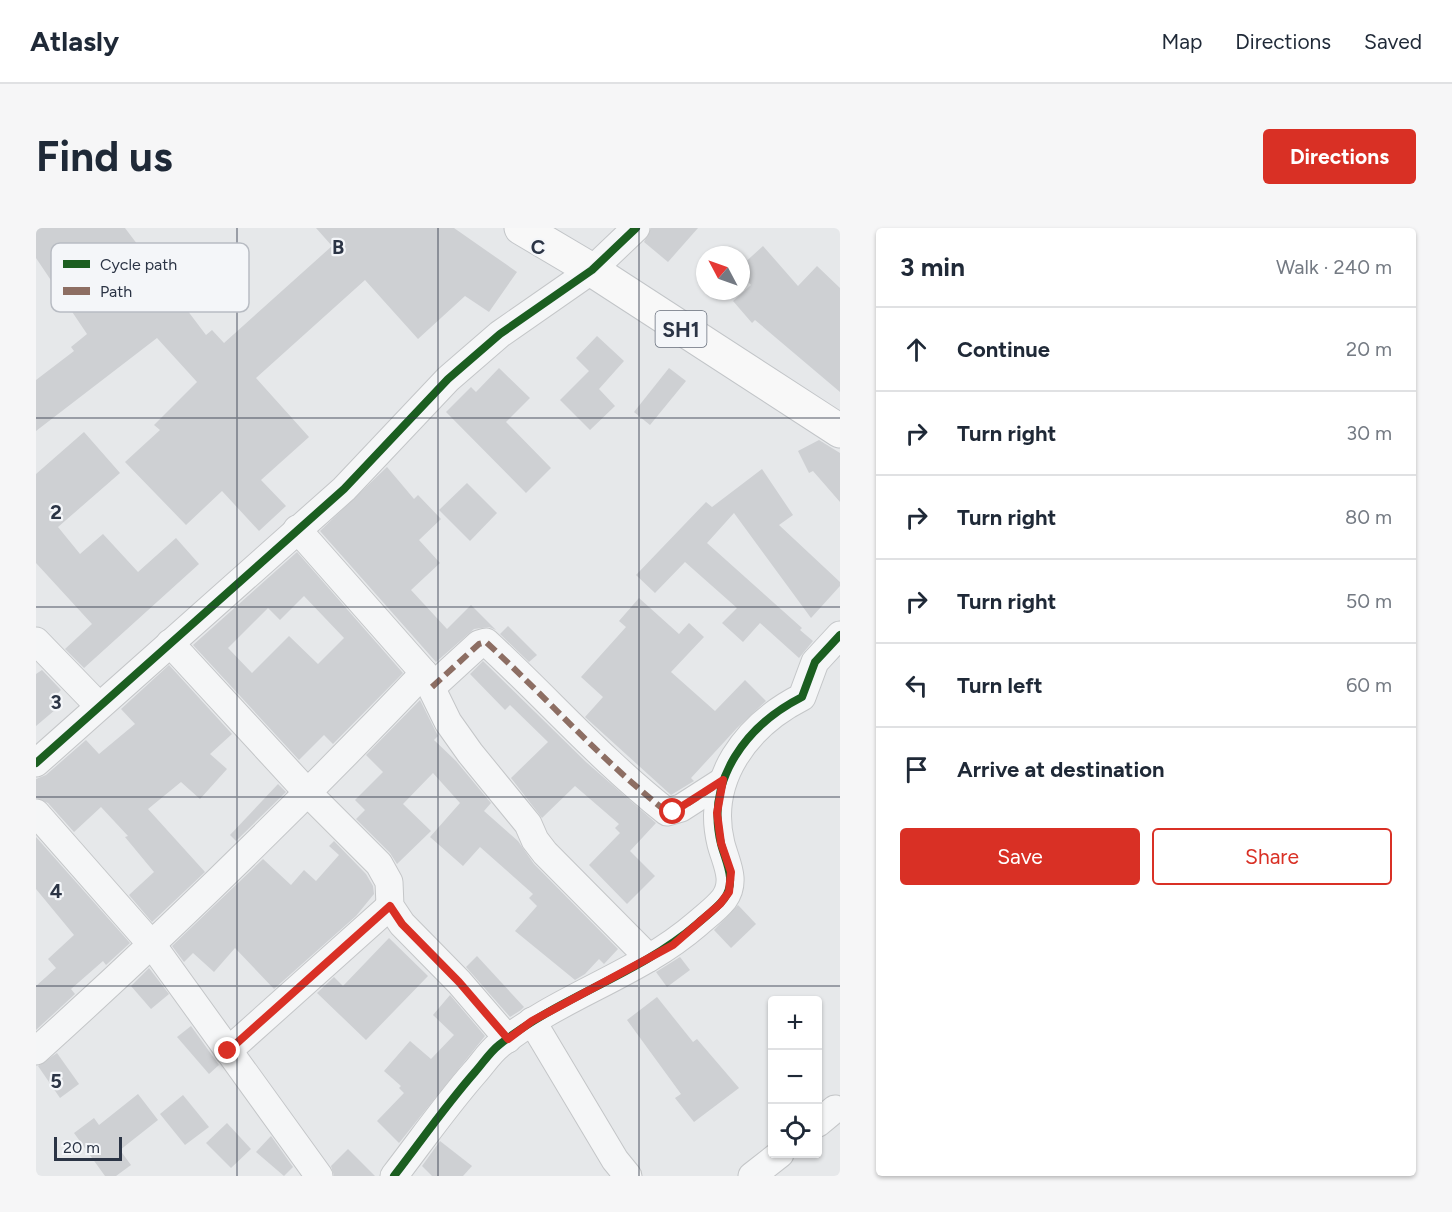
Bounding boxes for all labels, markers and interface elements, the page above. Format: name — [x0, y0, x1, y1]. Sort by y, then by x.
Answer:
text: Atlasly — [30, 24, 119, 58]
text: Map — [1161, 29, 1202, 54]
text: Directions — [1235, 29, 1331, 54]
text: Saved — [1364, 29, 1422, 54]
button: Directions — [1263, 129, 1416, 184]
text: Find us — [36, 131, 173, 182]
text: B — [332, 235, 344, 259]
text: C — [531, 235, 545, 259]
legend — [51, 243, 249, 312]
north arrow — [696, 246, 750, 300]
text: 3 min — [900, 251, 965, 283]
text: Cycle path — [100, 255, 177, 274]
text: Walk · 240 m — [1276, 255, 1392, 279]
text: Path — [100, 282, 132, 301]
road number: SH1 — [656, 311, 706, 347]
icon: ahead — [900, 333, 933, 366]
text: Continue — [957, 336, 1050, 363]
text: 20 m — [1346, 337, 1392, 361]
icon: right — [900, 417, 933, 450]
text: Turn right — [957, 420, 1056, 447]
text: 30 m — [1346, 421, 1392, 445]
text: 2 — [50, 500, 62, 524]
icon: right — [900, 501, 933, 534]
text: Turn right — [957, 504, 1056, 531]
text: 80 m — [1345, 505, 1392, 529]
icon: right — [900, 585, 933, 618]
text: Turn right — [957, 588, 1056, 615]
text: 50 m — [1346, 589, 1392, 613]
icon: left — [900, 669, 933, 702]
text: Turn left — [957, 672, 1043, 699]
text: 60 m — [1346, 673, 1392, 697]
text: 3 — [50, 690, 62, 714]
icon: arrive — [900, 753, 933, 786]
text: Arrive at destination — [957, 756, 1165, 783]
route start — [659, 798, 685, 824]
button: Save — [900, 828, 1140, 885]
button: Share — [1152, 828, 1392, 885]
text: 4 — [50, 879, 63, 903]
map controls — [768, 996, 822, 1158]
button: + — [768, 996, 822, 1050]
route end — [214, 1037, 240, 1063]
button: − — [768, 1050, 822, 1104]
text: 5 — [50, 1069, 62, 1093]
button: locate — [768, 1104, 822, 1158]
scale bar — [54, 1134, 122, 1162]
text: 20 m — [63, 1138, 100, 1157]

